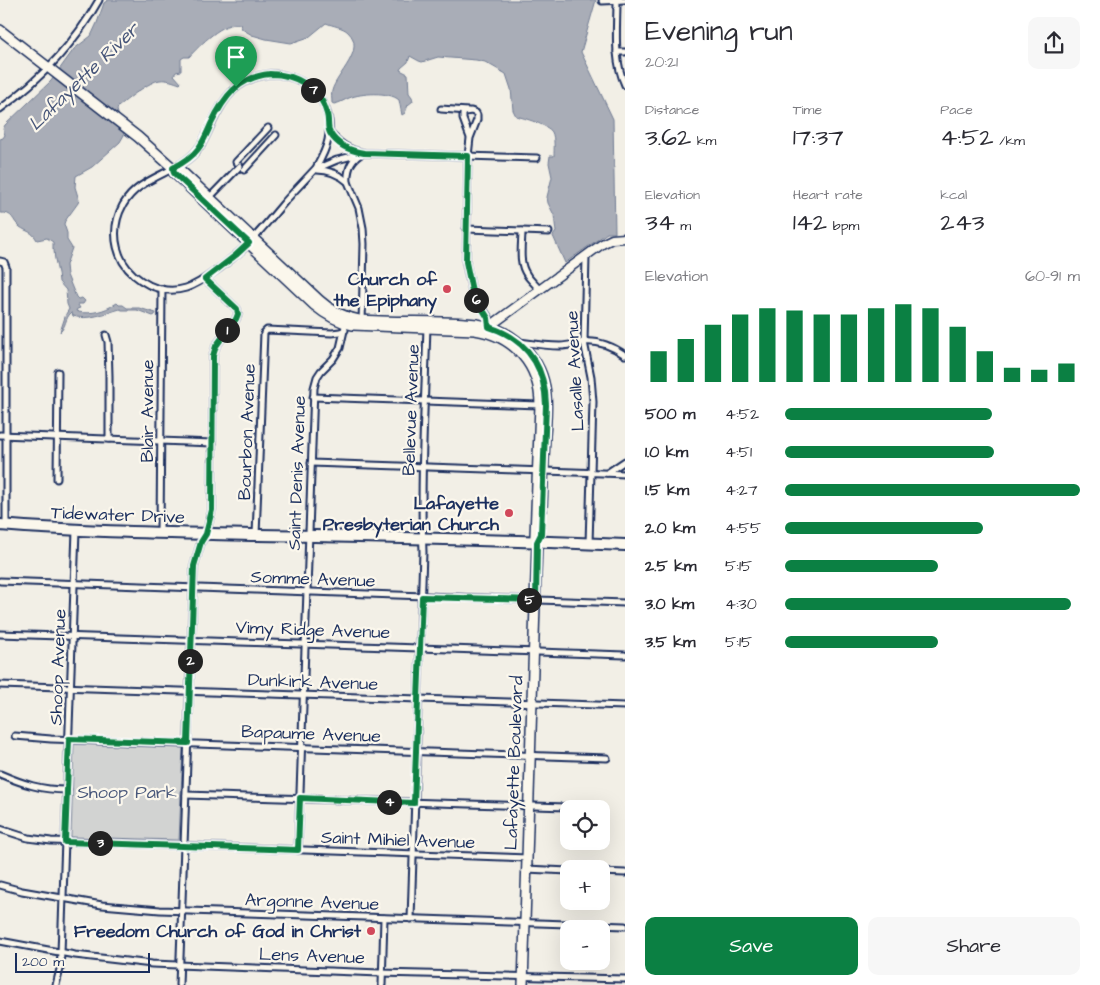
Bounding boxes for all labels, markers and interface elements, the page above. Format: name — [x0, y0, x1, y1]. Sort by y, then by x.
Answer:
text: Evening run — [645, 12, 793, 51]
water label: Lafayette River — [23, 15, 147, 137]
button: share — [1028, 17, 1080, 69]
pin — [215, 36, 257, 87]
icon: arrive — [222, 43, 250, 71]
text: 20:21 — [645, 51, 678, 73]
pin: 7 — [300, 78, 326, 102]
text: 7 — [309, 80, 318, 100]
text: Distance — [645, 100, 699, 120]
text: Time — [793, 100, 822, 120]
text: Pace — [940, 100, 973, 120]
text: 3.62 — [645, 120, 691, 155]
text: 17:37 — [793, 120, 844, 155]
text: 4:52 — [940, 120, 994, 155]
text: km — [691, 131, 716, 151]
text: /km — [994, 131, 1025, 151]
text: Elevation — [645, 185, 700, 205]
text: Heart rate — [793, 185, 863, 205]
text: kcal — [940, 185, 967, 205]
text: 34 — [645, 205, 675, 240]
text: 142 — [793, 205, 827, 240]
text: 243 — [940, 205, 984, 240]
text: m — [675, 216, 691, 236]
text: bpm — [827, 216, 859, 236]
text: Elevation — [645, 265, 708, 287]
text: 60–91 m — [1025, 265, 1080, 287]
place label: Church of the Epiphany — [333, 267, 438, 314]
marker: Church of the Epiphany — [441, 283, 453, 295]
pin: 6 — [464, 288, 488, 312]
text: 6 — [472, 290, 481, 310]
street label: Lasalle Avenue — [559, 310, 591, 432]
pin: 1 — [214, 318, 240, 342]
text: 1 — [227, 320, 228, 340]
street label: Bellevue Avenue — [396, 343, 426, 476]
street label: Blair Avenue — [135, 359, 160, 463]
street label: Bourbon Avenue — [232, 363, 262, 501]
street label: Saint Denis Avenue — [282, 395, 312, 551]
text: 500 m — [645, 403, 695, 425]
text: 4:52 — [725, 403, 759, 425]
text: 1.0 km — [645, 441, 688, 463]
text: 4:51 — [725, 441, 752, 463]
text: 1.5 km — [645, 479, 689, 501]
text: 4:27 — [725, 479, 758, 501]
place label: Lafayette Presbyterian Church — [323, 491, 500, 538]
street label: Tidewater Drive — [51, 500, 186, 530]
marker: Lafayette Presbyterian Church — [503, 507, 515, 519]
text: 2.0 km — [645, 517, 695, 539]
text: 4:55 — [725, 517, 761, 539]
text: 2.5 km — [645, 555, 696, 577]
text: 5:15 — [725, 555, 752, 577]
street label: Somme Avenue — [250, 564, 376, 594]
pin: 5 — [516, 588, 542, 612]
text: 5 — [525, 590, 534, 610]
text: 3.0 km — [645, 593, 694, 615]
text: 4:30 — [725, 593, 757, 615]
street label: Shoop Avenue — [43, 608, 73, 726]
street label: Vimy Ridge Avenue — [235, 615, 391, 646]
text: 3.5 km — [645, 631, 695, 653]
text: 5:15 — [725, 631, 752, 653]
pin: 2 — [178, 648, 202, 674]
text: 2 — [186, 651, 195, 671]
street label: Dunkirk Avenue — [247, 667, 379, 697]
street label: Lafayette Boulevard — [498, 675, 531, 851]
street label: Bapaume Avenue — [241, 719, 382, 749]
park label: Shoop Park — [77, 780, 177, 805]
pin: 4 — [376, 790, 402, 814]
text: 4 — [385, 792, 394, 812]
map controls — [560, 800, 610, 970]
button: locate — [560, 800, 610, 850]
street label: Saint Mihiel Avenue — [320, 825, 476, 855]
pin: 3 — [88, 830, 112, 856]
text: 3 — [97, 833, 104, 853]
button: + — [560, 860, 610, 910]
street label: Argonne Avenue — [244, 887, 380, 918]
button: Save — [645, 917, 858, 975]
button: Share — [868, 917, 1080, 975]
place label: Freedom Church of God in Christ — [74, 919, 362, 944]
button: − — [560, 920, 610, 970]
marker: Freedom Church of God in Christ — [365, 925, 377, 937]
street label: Lens Avenue — [259, 942, 366, 970]
scale bar — [15, 950, 150, 973]
text: 200 m — [22, 952, 64, 972]

